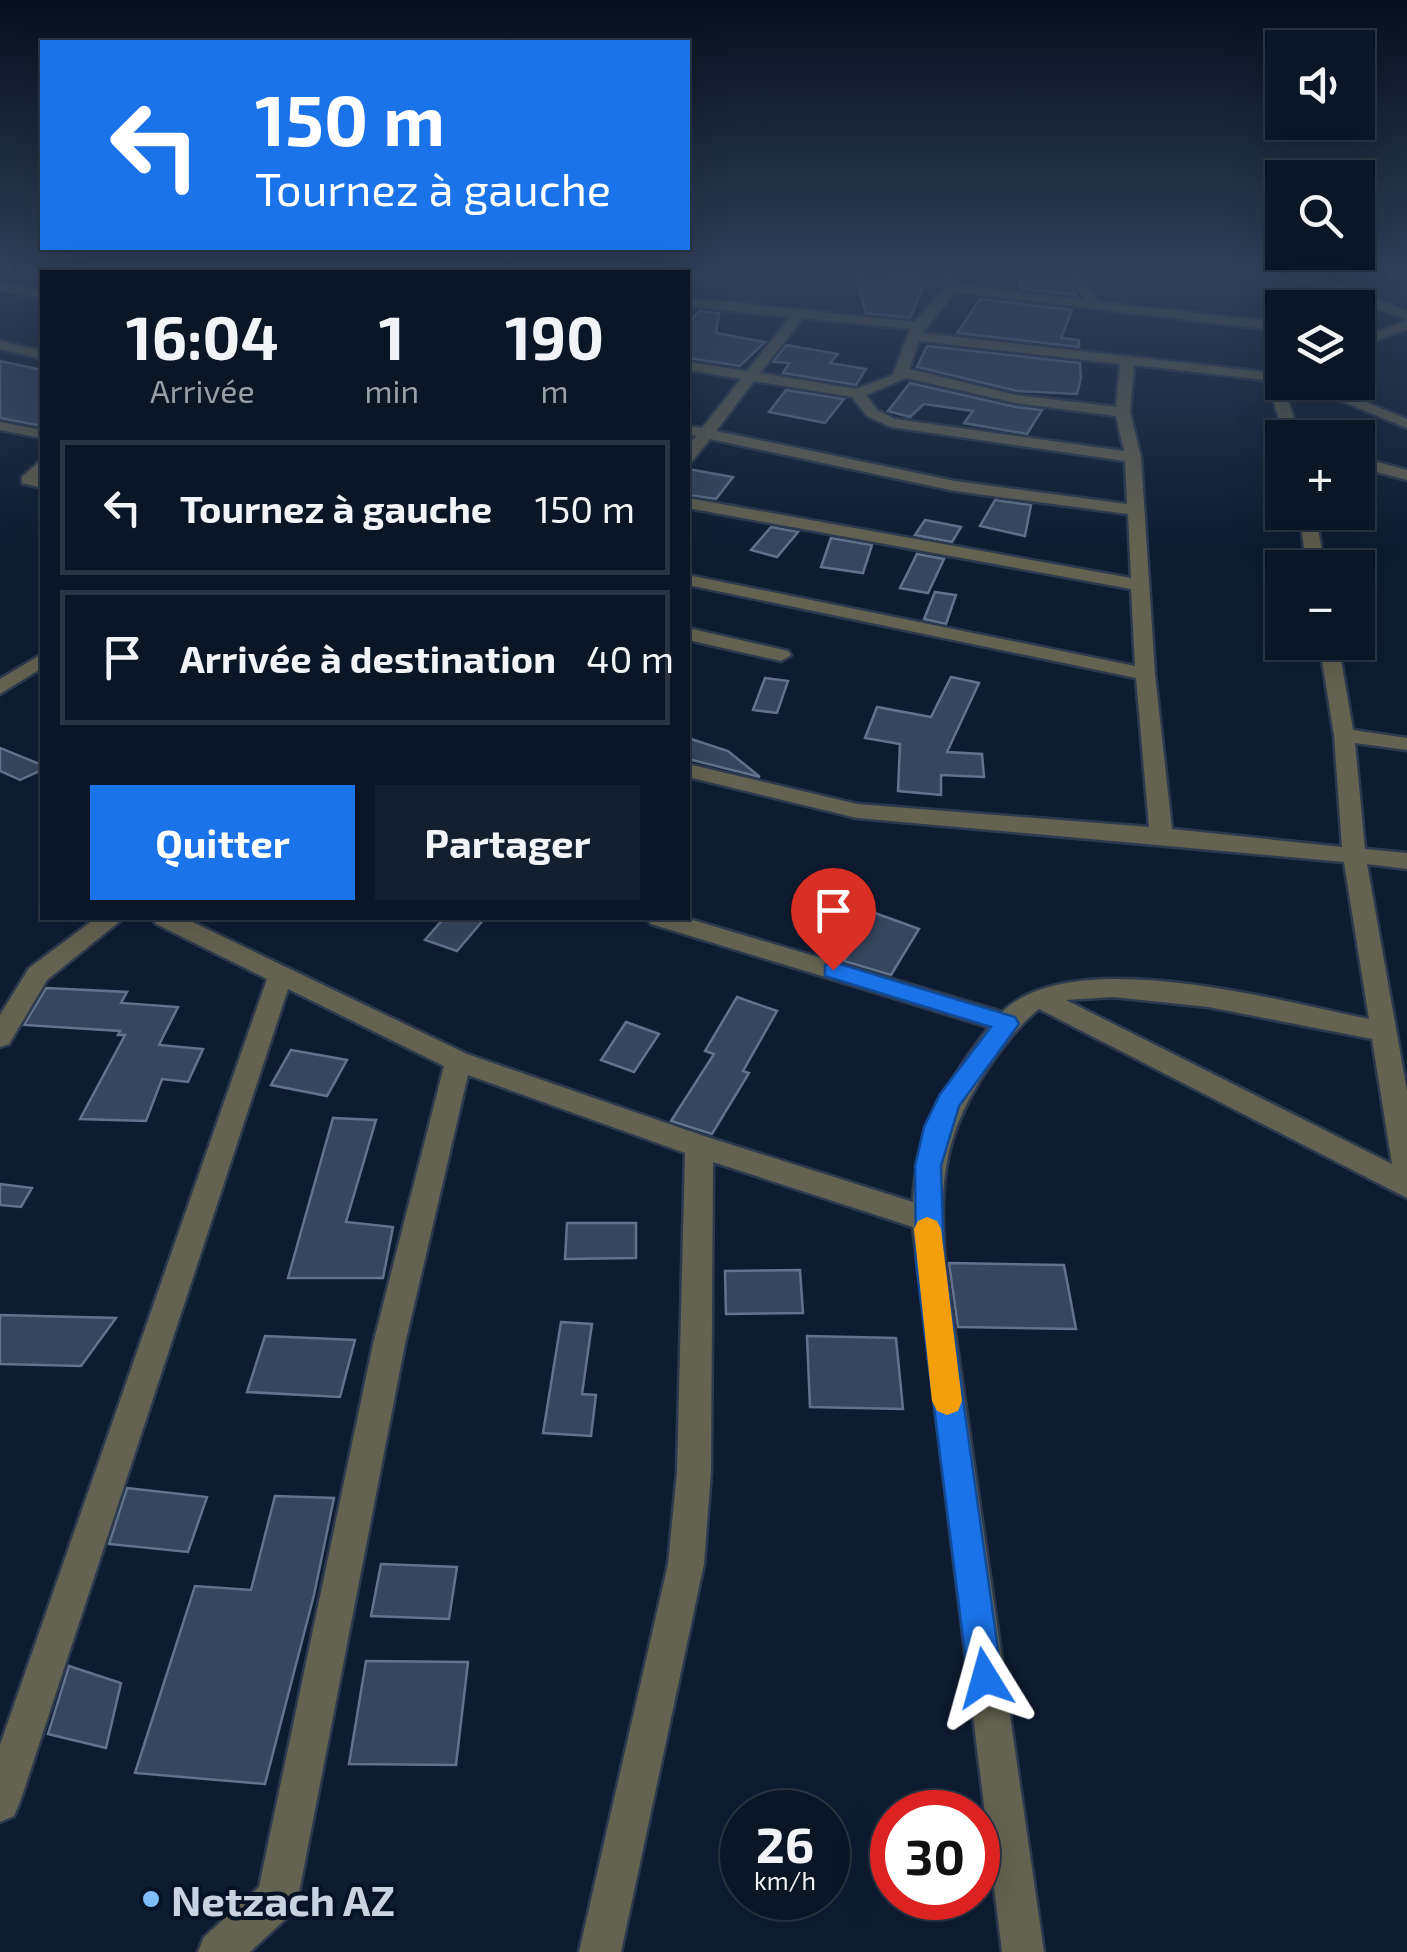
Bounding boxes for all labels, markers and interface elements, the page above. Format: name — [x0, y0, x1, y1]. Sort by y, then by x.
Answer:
map controls — [1265, 30, 1375, 660]
button: sound — [1265, 30, 1375, 140]
text: 150 m — [255, 76, 445, 160]
icon: left — [90, 80, 220, 210]
button: search — [1265, 160, 1375, 270]
text: Tournez à gauche — [255, 161, 611, 215]
button: layers — [1265, 290, 1375, 400]
text: 16:04 — [126, 300, 279, 372]
text: 1 — [379, 300, 405, 372]
text: 190 — [505, 300, 604, 372]
text: Arrivée — [150, 371, 255, 409]
text: min — [365, 371, 419, 409]
text: m — [540, 371, 569, 409]
button: + — [1265, 420, 1375, 530]
icon: left — [95, 480, 150, 535]
text: Tournez à gauche — [180, 485, 492, 531]
text: 150 m — [535, 485, 635, 531]
button: − — [1265, 550, 1375, 660]
icon: arrive — [95, 630, 150, 685]
text: Arrivée à destination — [180, 635, 556, 681]
text: 40 m — [586, 635, 674, 681]
button: Quitter — [90, 785, 355, 900]
button: Partager — [375, 785, 640, 900]
pin — [791, 868, 876, 971]
icon: arrive — [806, 883, 861, 938]
position arrow — [933, 1626, 1037, 1730]
speed limit sign: 30 — [870, 1790, 1000, 1920]
text: 26 — [756, 1813, 814, 1873]
text: km/h — [754, 1865, 816, 1895]
place label: Netzach AZ — [171, 1874, 395, 1924]
marker: Netzach AZ — [140, 1888, 162, 1910]

